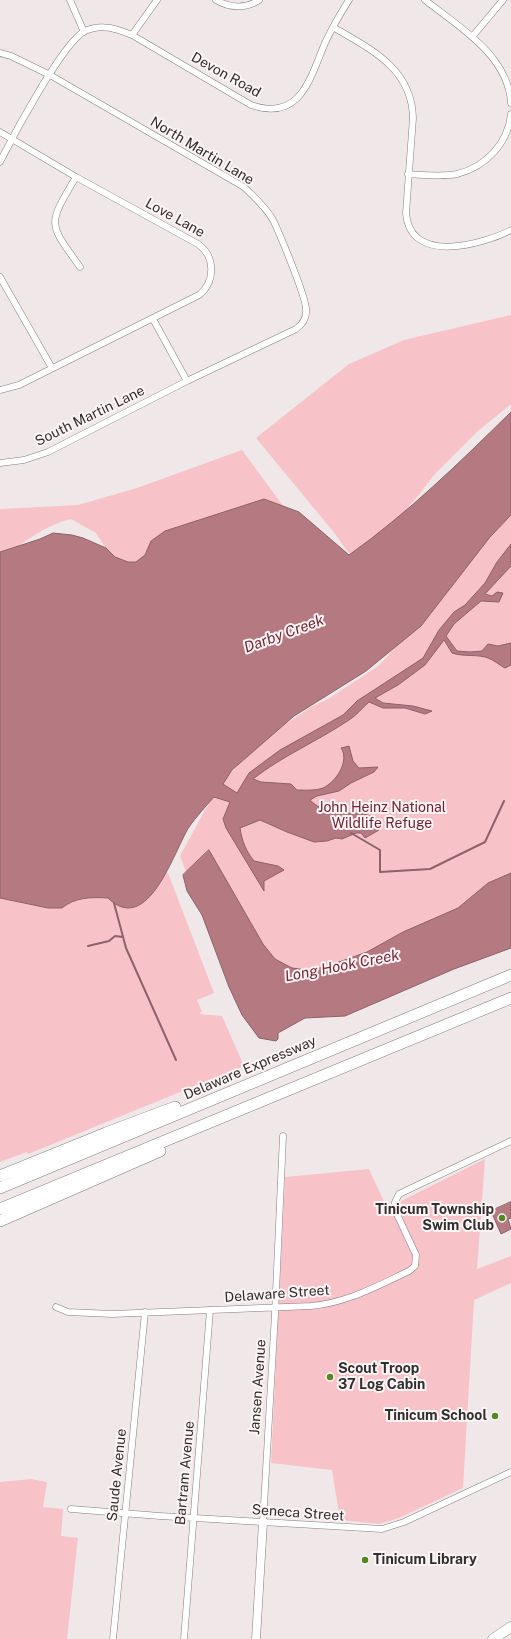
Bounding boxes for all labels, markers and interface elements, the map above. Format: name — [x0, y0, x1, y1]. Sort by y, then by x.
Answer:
street label: Devon Road — [188, 49, 264, 101]
street label: North Martin Lane — [147, 113, 257, 189]
street label: Love Lane — [142, 195, 208, 241]
street label: South Martin Lane — [32, 382, 148, 450]
water label: Darby Creek — [242, 611, 326, 657]
park label: John Heinz National Wildlife Refuge — [318, 800, 446, 832]
water label: Long Hook Creek — [283, 946, 401, 986]
street label: Delaware Expressway — [181, 1032, 319, 1104]
place label: Tinicum Township Swim Club — [375, 1202, 494, 1234]
marker: Tinicum Township Swim Club — [497, 1213, 507, 1223]
street label: Delaware Street — [224, 1282, 330, 1306]
street label: Jansen Avenue — [246, 1339, 270, 1435]
place label: Scout Troop 37 Log Cabin — [338, 1361, 425, 1394]
marker: Scout Troop 37 Log Cabin — [325, 1372, 335, 1382]
place label: Tinicum School — [385, 1408, 487, 1424]
marker: Tinicum School — [490, 1411, 500, 1421]
street label: Bartram Avenue — [172, 1420, 198, 1526]
street label: Saude Avenue — [104, 1428, 130, 1522]
street label: Seneca Street — [251, 1501, 345, 1525]
place label: Tinicum Library — [373, 1552, 477, 1568]
marker: Tinicum Library — [360, 1555, 370, 1565]

